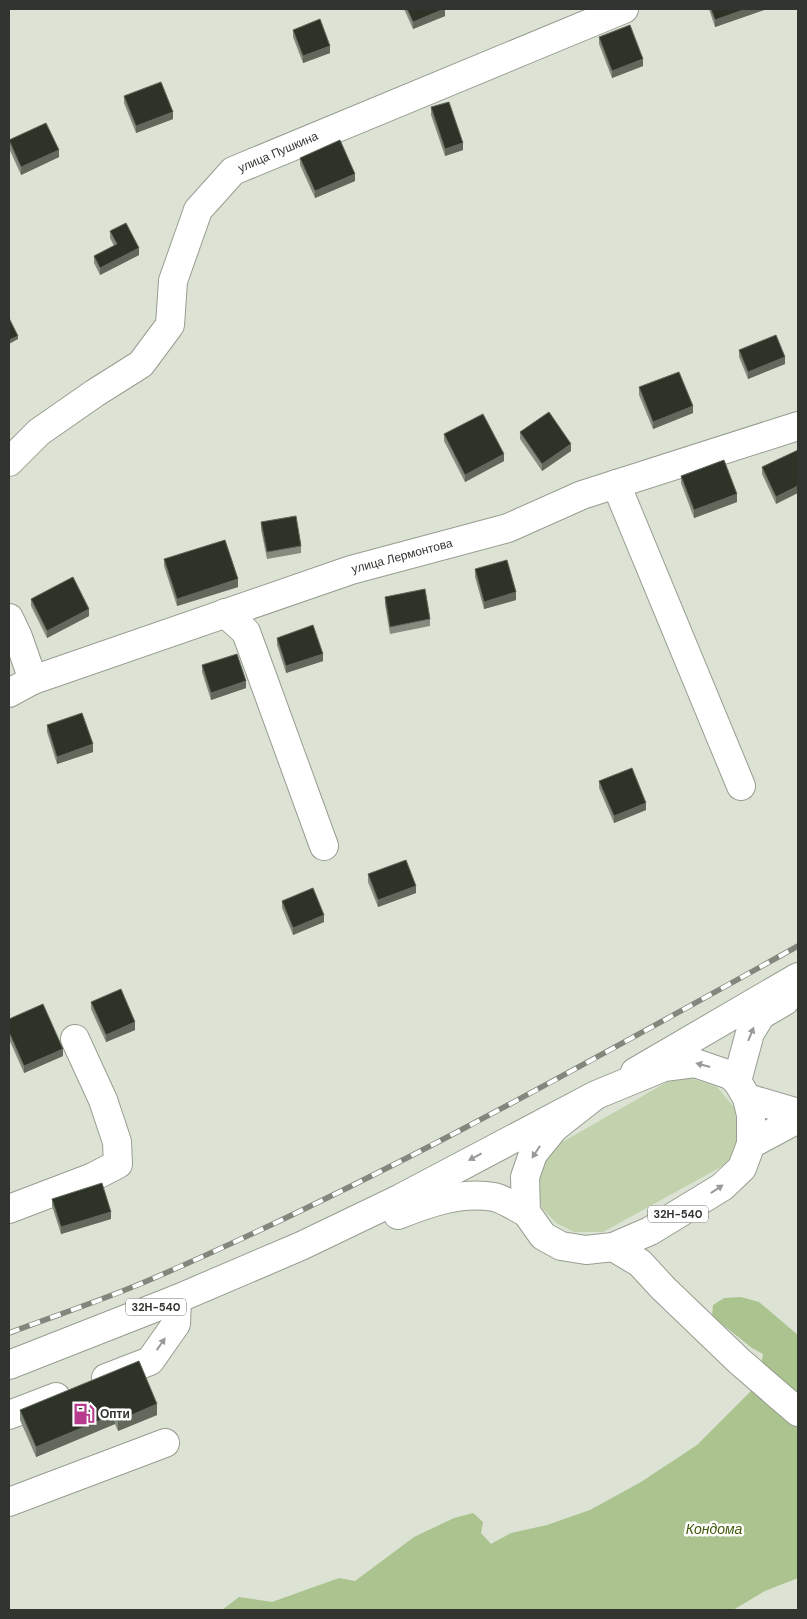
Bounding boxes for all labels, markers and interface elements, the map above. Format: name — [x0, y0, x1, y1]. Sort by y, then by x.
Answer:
street label: улица Пушкина — [235, 128, 321, 176]
street label: улица Лермонтова — [350, 535, 455, 577]
one-way arrow — [747, 1026, 755, 1041]
one-way arrow — [696, 1061, 711, 1069]
one-way arrow — [532, 1145, 541, 1159]
one-way arrow — [468, 1153, 483, 1161]
one-way arrow — [711, 1184, 724, 1194]
road number: 32Н-540 — [648, 1206, 708, 1222]
road number: 32Н-540 — [126, 1298, 186, 1315]
one-way arrow — [156, 1337, 166, 1351]
fuel station icon: Опти — [71, 1401, 97, 1427]
place label: Опти — [100, 1406, 130, 1422]
water label: Кондома — [686, 1520, 743, 1538]

